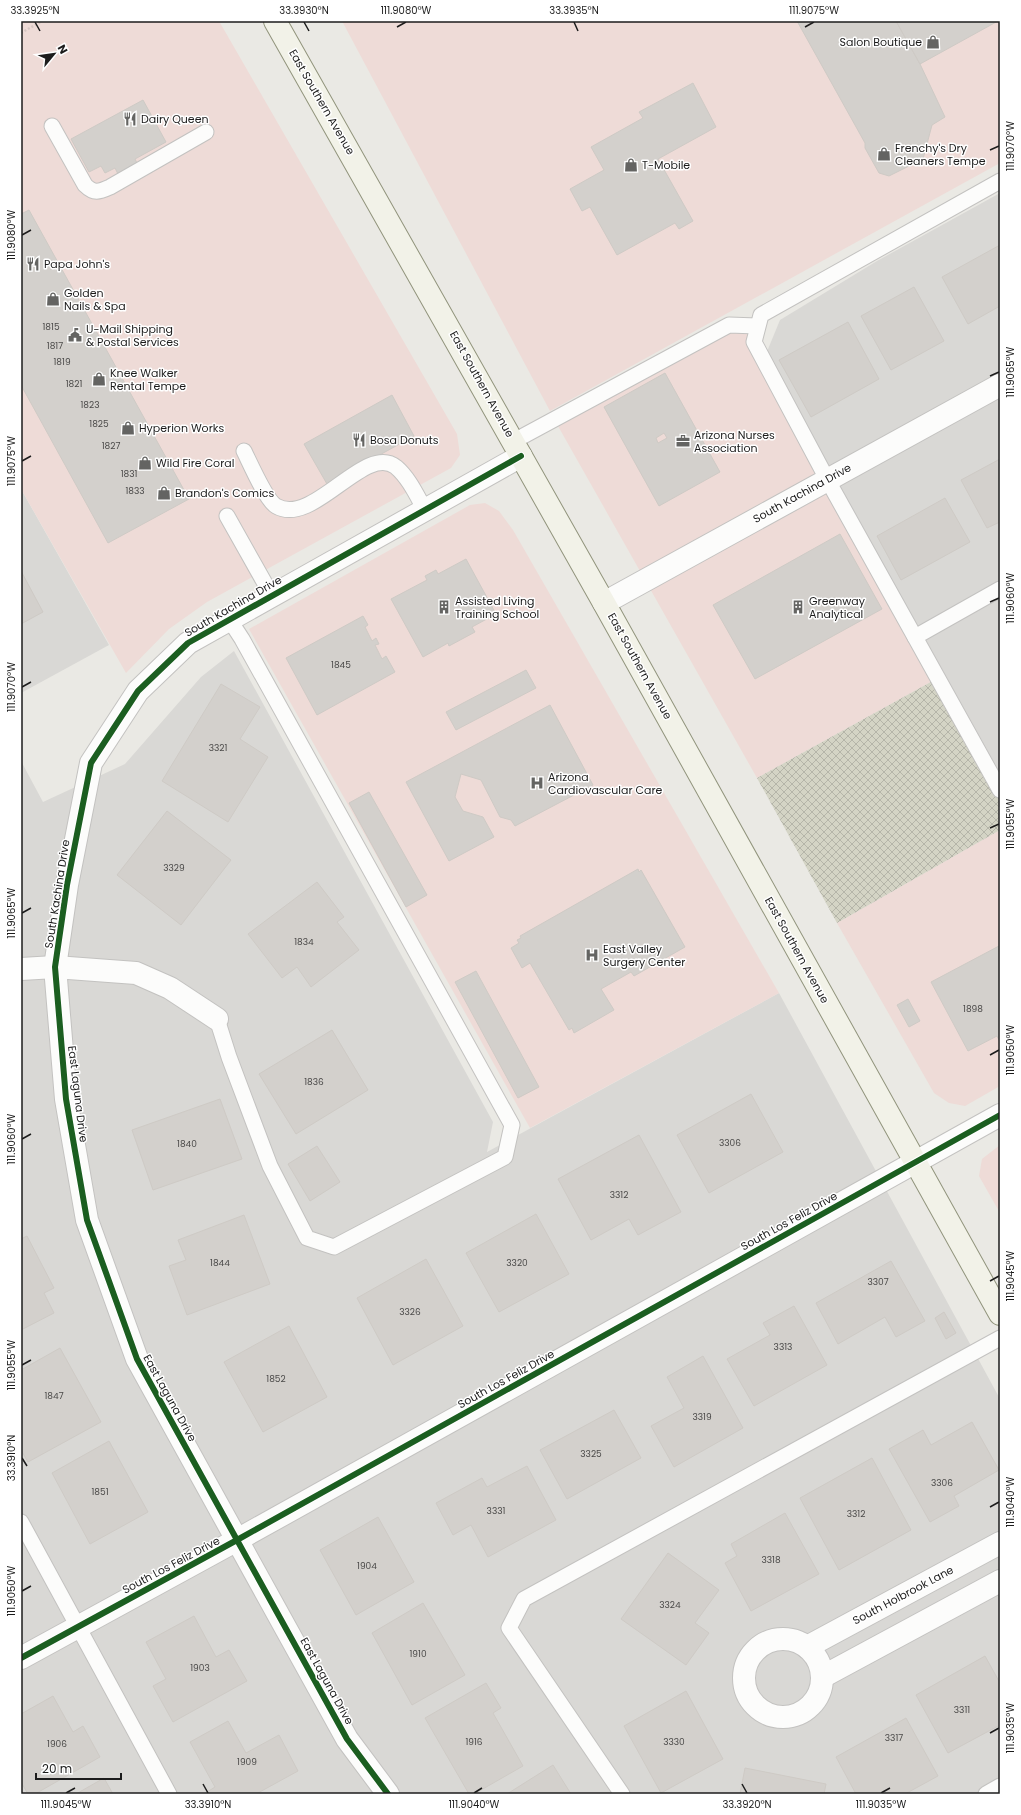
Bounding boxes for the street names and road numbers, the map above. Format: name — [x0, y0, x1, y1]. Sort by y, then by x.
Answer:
street label: East Southern Avenue — [285, 46, 359, 158]
street label: East Southern Avenue — [446, 328, 518, 440]
street label: South Kachina Drive — [750, 459, 854, 527]
street label: South Kachina Drive — [181, 571, 285, 640]
street label: East Southern Avenue — [604, 610, 676, 722]
street label: South Kachina Drive — [40, 838, 74, 950]
street label: East Southern Avenue — [761, 894, 833, 1006]
street label: East Laguna Drive — [64, 1045, 92, 1143]
street label: South Los Feliz Drive — [738, 1188, 840, 1254]
street label: South Los Feliz Drive — [455, 1346, 557, 1412]
street label: East Laguna Drive — [139, 1352, 201, 1445]
street label: South Los Feliz Drive — [119, 1532, 223, 1597]
street label: South Holbrook Lane — [850, 1562, 956, 1628]
street label: East Laguna Drive — [296, 1635, 358, 1728]

